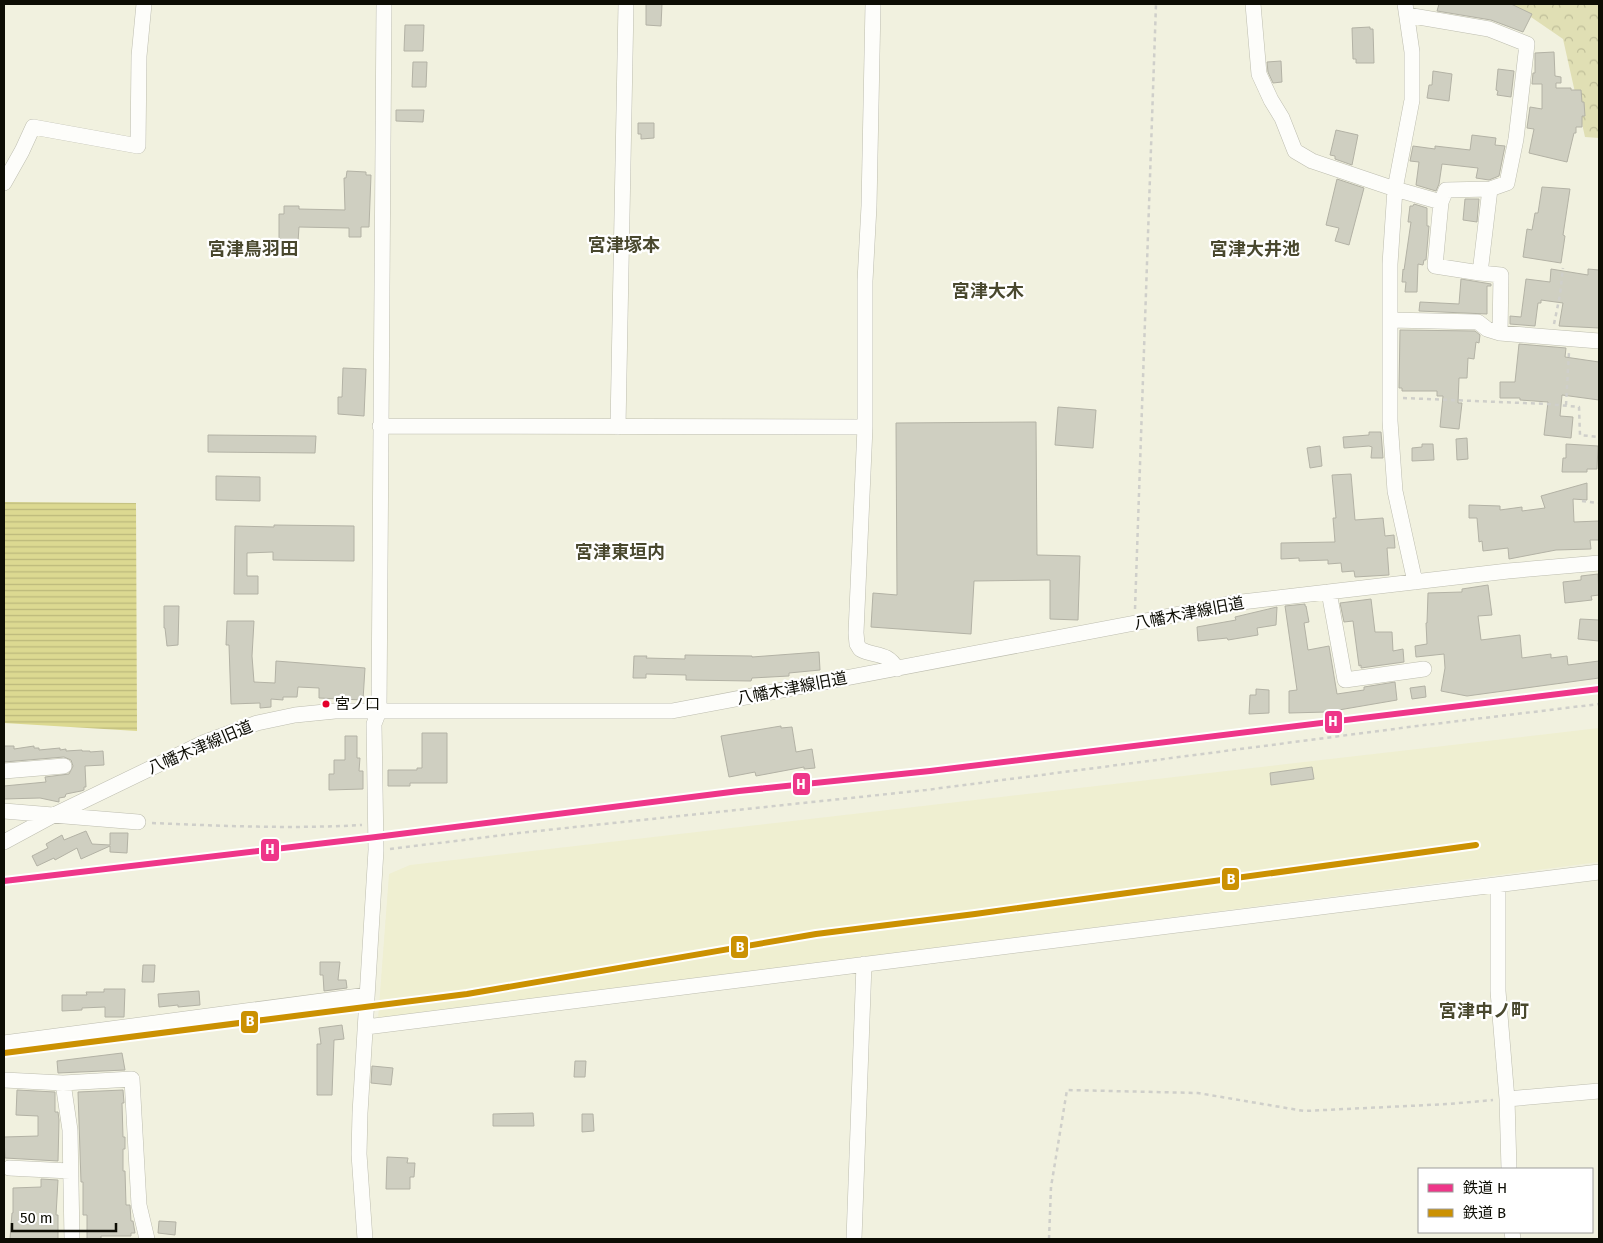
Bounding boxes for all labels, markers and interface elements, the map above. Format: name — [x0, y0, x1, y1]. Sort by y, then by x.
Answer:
district label: 宮津塚本 — [588, 234, 660, 256]
district label: 宮津鳥羽田 — [208, 238, 298, 260]
district label: 宮津大井池 — [1210, 238, 1300, 260]
district label: 宮津大木 — [952, 280, 1024, 302]
district label: 宮津東垣内 — [575, 541, 665, 563]
street label: 八幡木津線旧道 — [1132, 593, 1246, 633]
street label: 八幡木津線旧道 — [735, 668, 849, 708]
place label: 宮ノ口 — [335, 695, 380, 713]
marker: 宮ノ口 — [321, 699, 331, 709]
line badge: H — [1324, 710, 1343, 734]
text: H — [1328, 713, 1338, 730]
street label: 八幡木津線旧道 — [145, 716, 255, 778]
line badge: H — [792, 772, 811, 796]
text: H — [796, 776, 806, 793]
line badge: H — [260, 838, 280, 862]
text: H — [265, 841, 275, 858]
line badge: B — [1221, 867, 1240, 891]
text: B — [1227, 871, 1236, 888]
line badge: B — [730, 935, 749, 959]
text: B — [736, 939, 745, 956]
district label: 宮津中ノ町 — [1439, 1000, 1529, 1022]
line badge: B — [240, 1010, 259, 1034]
text: B — [246, 1013, 255, 1030]
legend — [1418, 1168, 1593, 1233]
text: 鉄道 H — [1463, 1179, 1507, 1197]
scale bar — [12, 1200, 116, 1232]
text: 鉄道 B — [1463, 1204, 1506, 1222]
text: 50 m — [20, 1209, 53, 1227]

